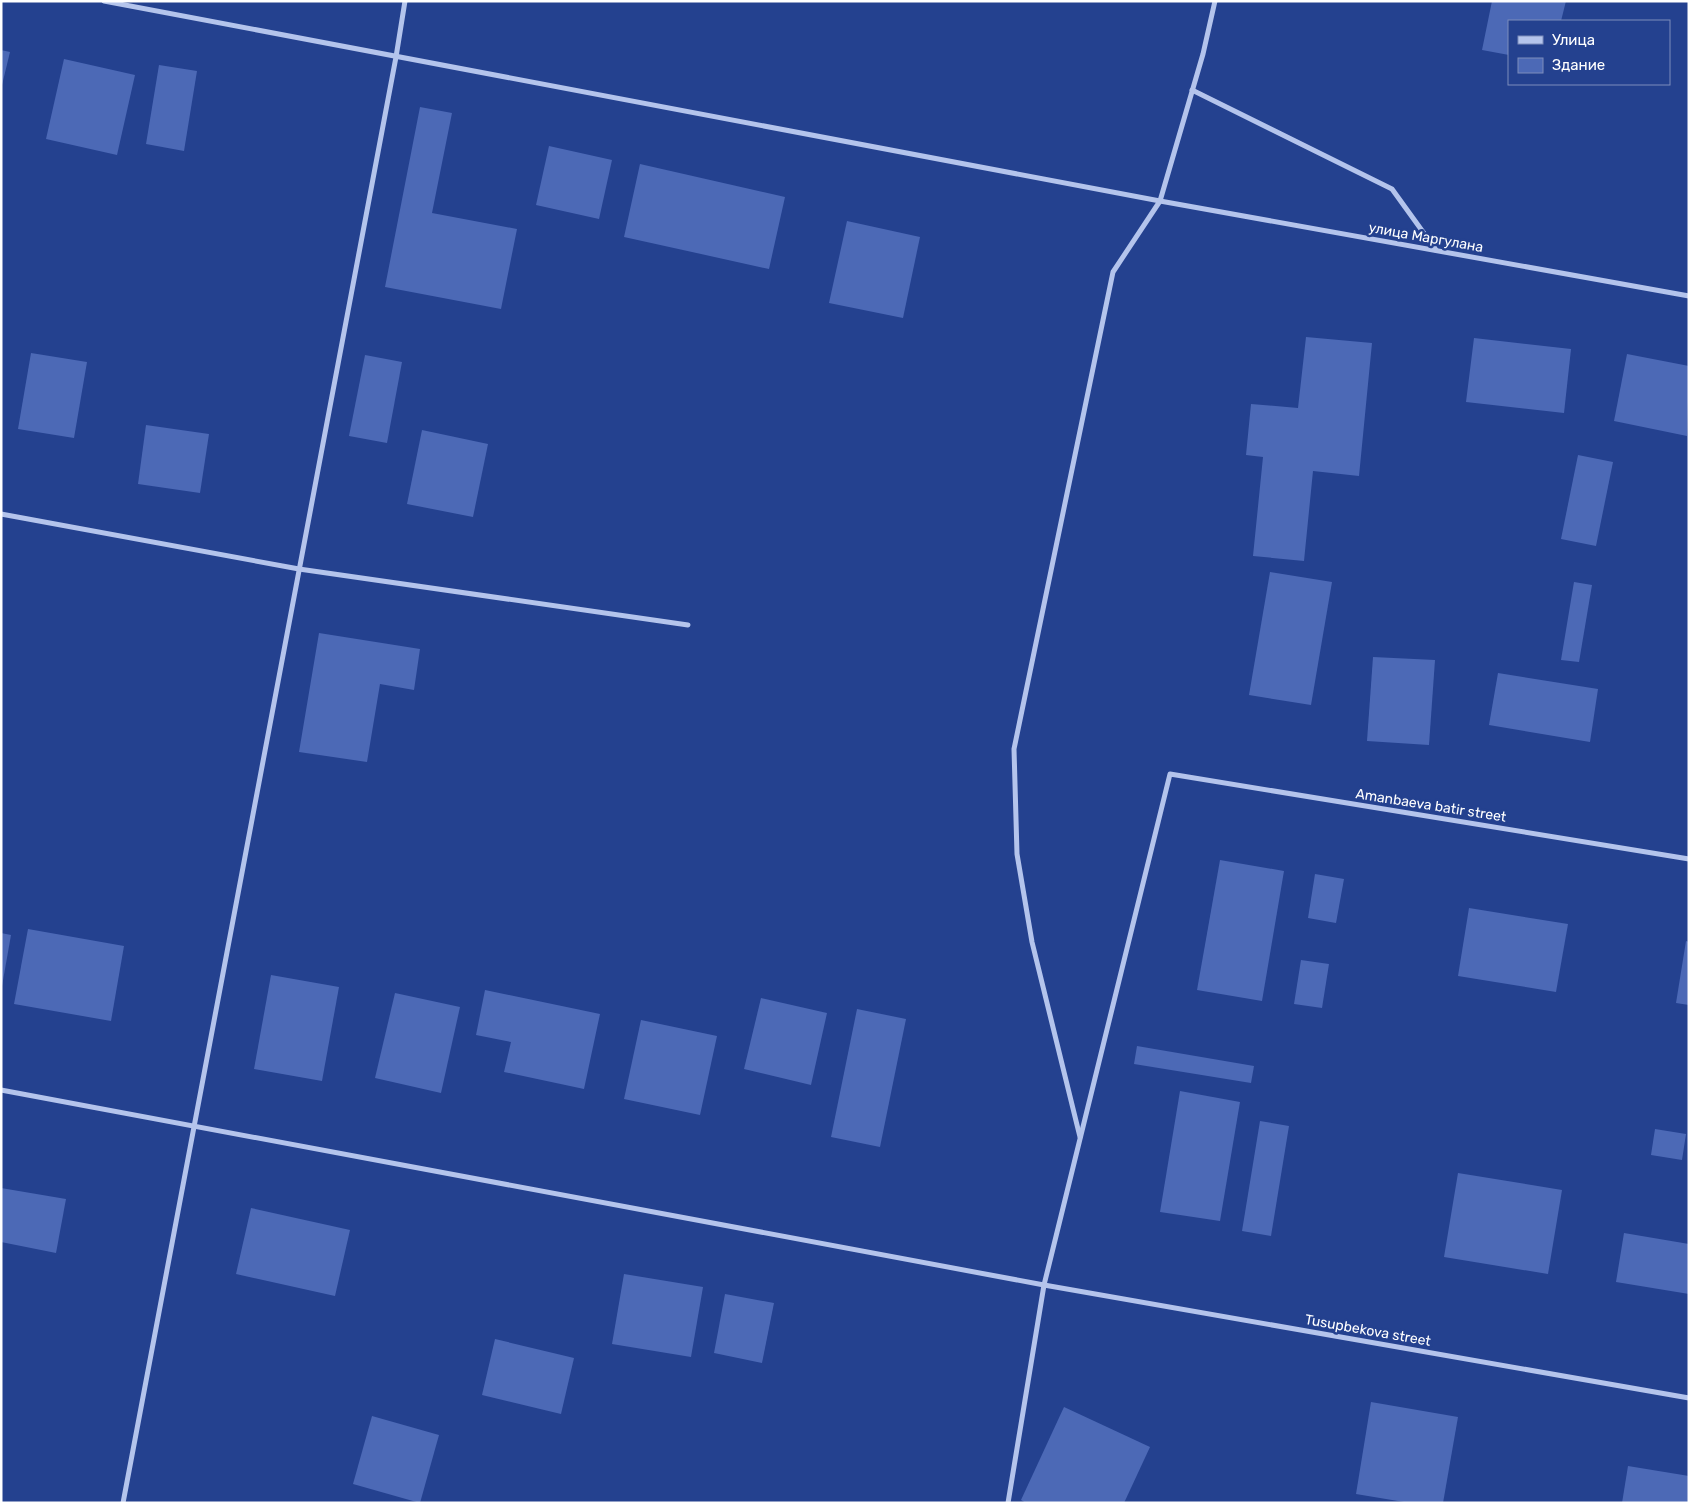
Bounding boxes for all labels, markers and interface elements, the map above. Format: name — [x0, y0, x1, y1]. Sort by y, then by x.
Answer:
legend — [1508, 20, 1670, 85]
text: Улица — [1552, 31, 1595, 49]
text: Здание — [1552, 56, 1605, 74]
street label: улица Маргулана — [1367, 219, 1485, 256]
street label: Amanbaeva batir street — [1354, 785, 1508, 826]
street label: Tusupbekova street — [1304, 1311, 1433, 1350]

